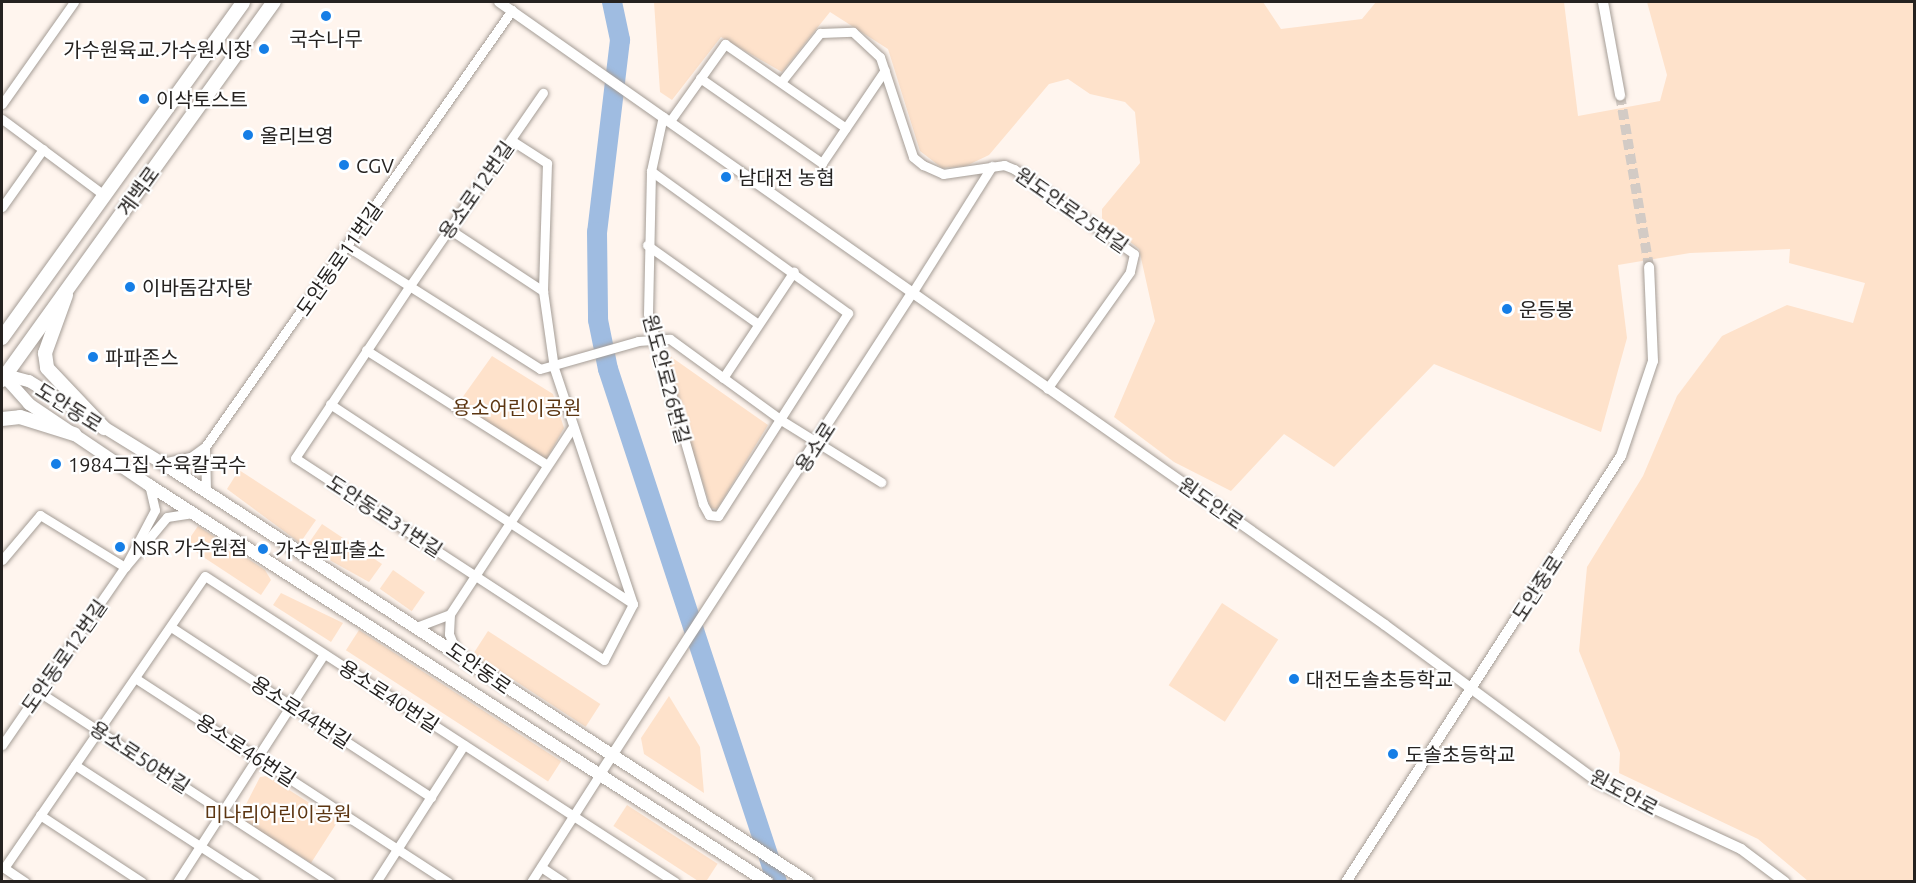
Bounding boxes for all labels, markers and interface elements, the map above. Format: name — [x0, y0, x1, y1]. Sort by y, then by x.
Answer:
marker: 국수나무 — [319, 9, 333, 23]
place label: 국수나무 — [289, 26, 363, 50]
place label: 가수원육교.가수원시장 — [63, 37, 252, 61]
marker: 가수원육교.가수원시장 — [257, 42, 271, 56]
place label: 이삭토스트 — [156, 87, 248, 111]
marker: 이삭토스트 — [137, 92, 151, 106]
place label: 올리브영 — [260, 123, 334, 147]
marker: 올리브영 — [241, 128, 255, 142]
street label: 용소로12번길 — [433, 136, 519, 244]
place label: CGV — [356, 153, 394, 177]
marker: CGV — [337, 158, 351, 172]
street label: 계백로 — [112, 162, 164, 220]
street label: 원도안로25번길 — [1011, 162, 1133, 258]
place label: 남대전 농협 — [738, 165, 835, 189]
marker: 남대전 농협 — [719, 170, 733, 184]
street label: 도안동로11번길 — [291, 198, 387, 320]
place label: 이바돔감자탕 — [142, 275, 252, 299]
marker: 이바돔감자탕 — [123, 280, 137, 294]
place label: 운등봉 — [1519, 297, 1574, 321]
marker: 운등봉 — [1500, 302, 1514, 316]
street label: 원도안로26번길 — [638, 312, 696, 446]
place label: 파파존스 — [105, 345, 179, 369]
marker: 파파존스 — [86, 350, 100, 364]
street label: 도안동로 — [31, 377, 107, 437]
park label: 용소어린이공원 — [453, 395, 581, 419]
street label: 용소로 — [790, 417, 840, 477]
place label: 1984그집 수육칼국수 — [68, 452, 246, 476]
marker: 1984그집 수육칼국수 — [49, 457, 63, 471]
street label: 도안동로31번길 — [323, 470, 447, 562]
street label: 원도안로 — [1174, 472, 1248, 534]
place label: NSR 가수원점 — [132, 535, 247, 559]
place label: 가수원파출소 — [275, 537, 385, 561]
marker: NSR 가수원점 — [113, 540, 127, 554]
marker: 가수원파출소 — [256, 542, 270, 556]
street label: 도안중로 — [1507, 551, 1567, 625]
street label: 도안동로12번길 — [16, 595, 112, 717]
street label: 도안동로 — [442, 637, 516, 699]
street label: 용소로40번길 — [334, 655, 444, 737]
place label: 대전도솔초등학교 — [1306, 667, 1453, 691]
street label: 용소로44번길 — [246, 671, 356, 753]
marker: 대전도솔초등학교 — [1287, 672, 1301, 686]
street label: 용소로46번길 — [191, 709, 301, 791]
street label: 용소로50번길 — [85, 716, 195, 798]
place label: 도솔초등학교 — [1405, 742, 1515, 766]
marker: 도솔초등학교 — [1386, 747, 1400, 761]
street label: 원도안로 — [1586, 764, 1662, 820]
park label: 미나리어린이공원 — [204, 801, 352, 825]

